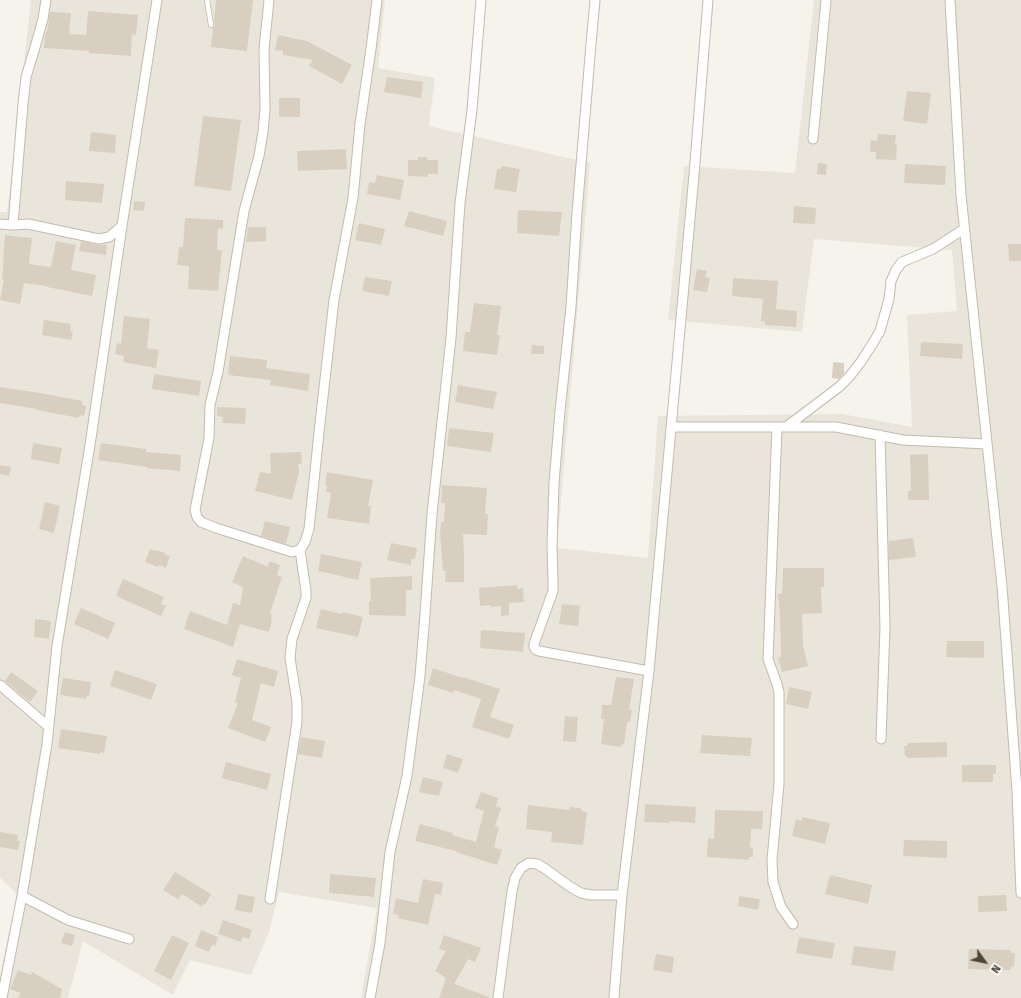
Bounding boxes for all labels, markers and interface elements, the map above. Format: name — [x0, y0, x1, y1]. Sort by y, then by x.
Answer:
north arrow — [965, 942, 1005, 982]
text: N — [988, 962, 1003, 975]

